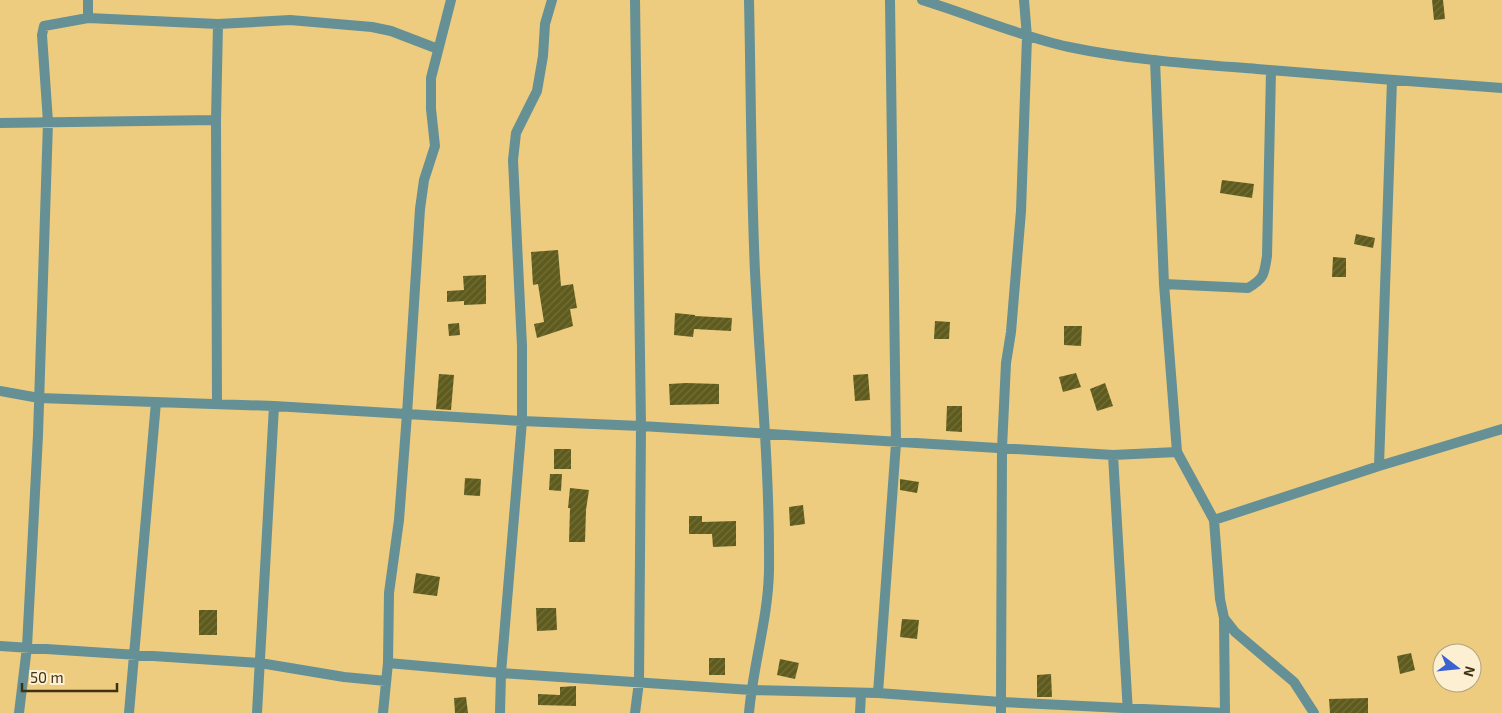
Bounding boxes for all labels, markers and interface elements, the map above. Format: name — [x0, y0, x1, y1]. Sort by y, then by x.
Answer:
north arrow — [1432, 643, 1482, 693]
scale bar — [22, 660, 118, 692]
text: N — [1460, 665, 1480, 679]
text: 50 m — [30, 668, 64, 686]

